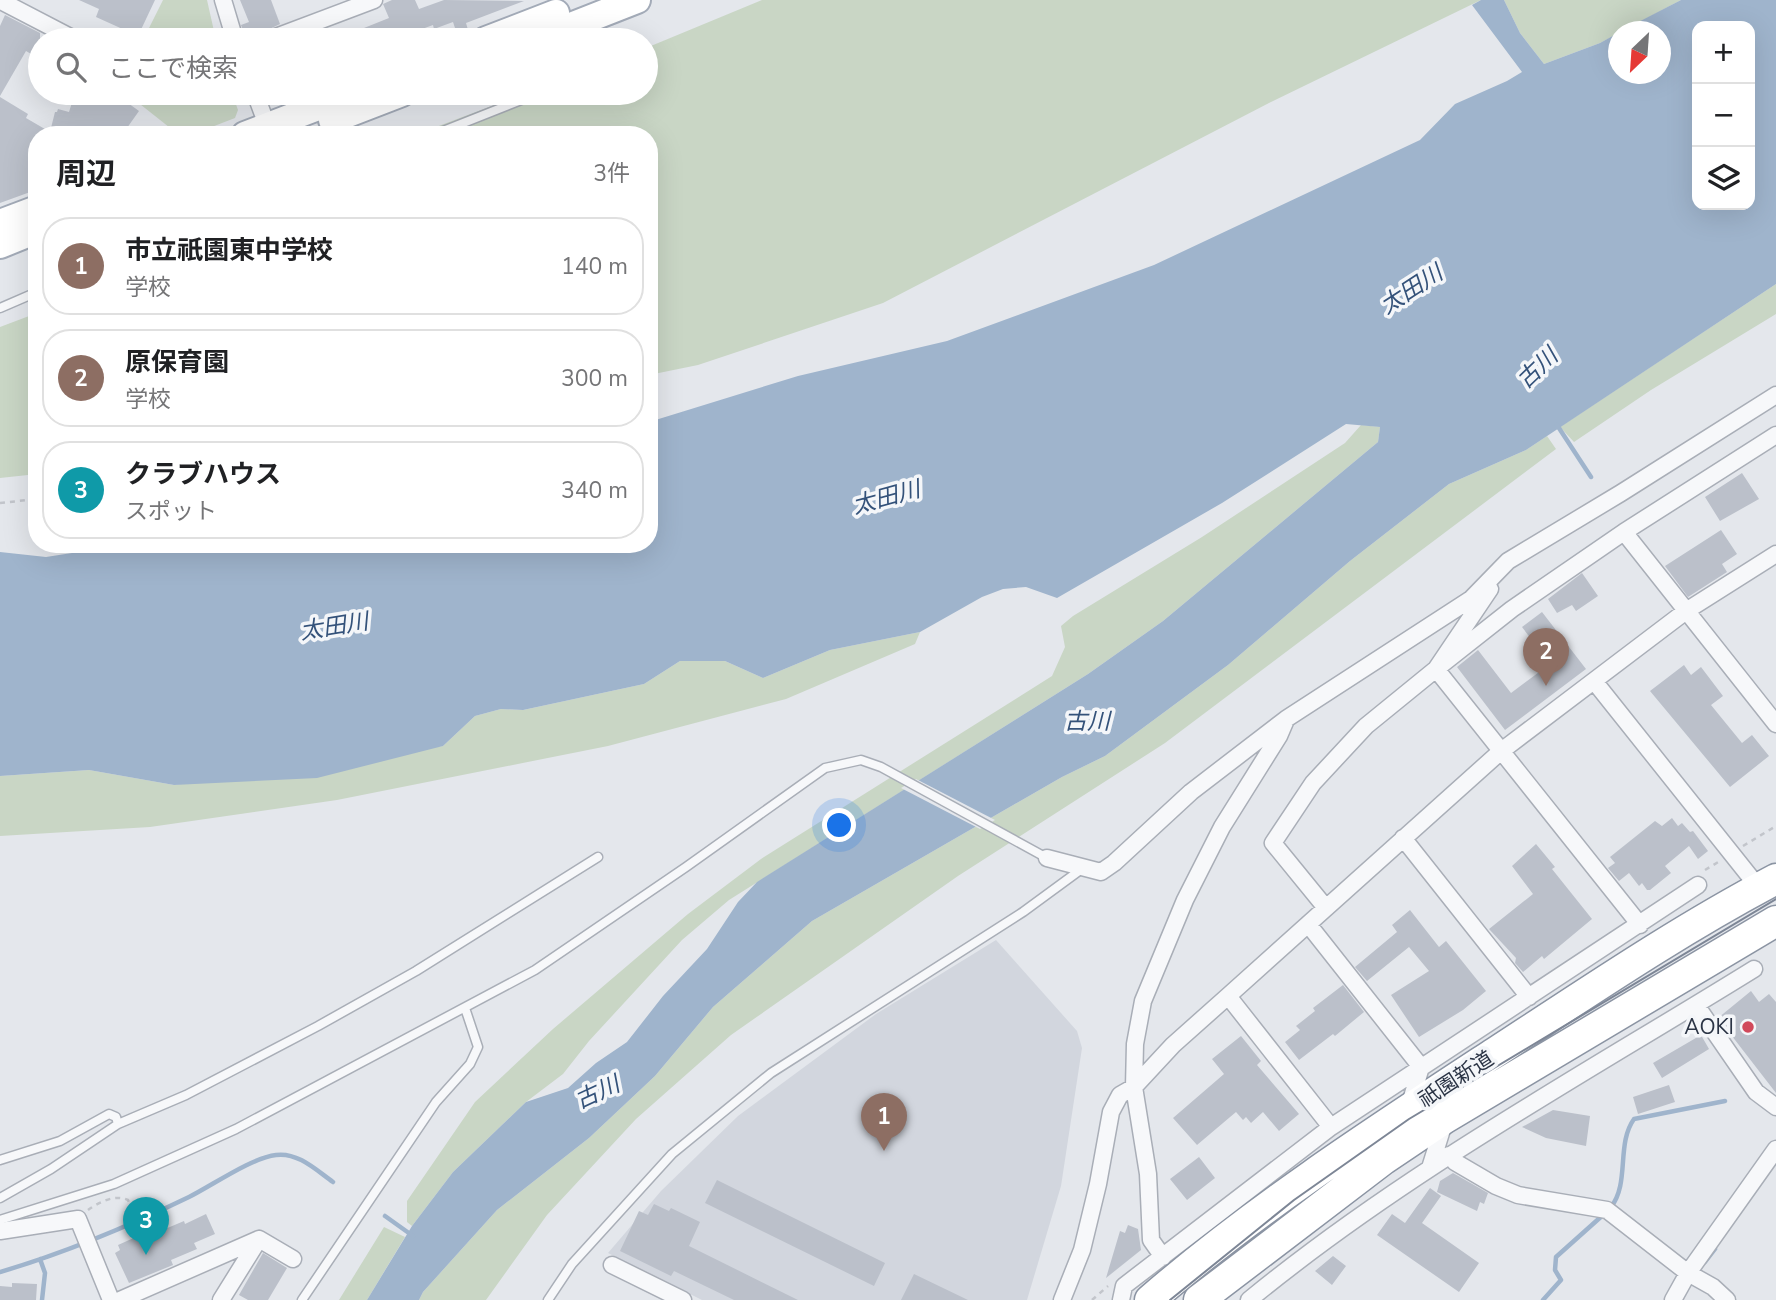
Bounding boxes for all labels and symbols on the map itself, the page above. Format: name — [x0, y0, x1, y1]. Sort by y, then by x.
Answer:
north arrow — [1608, 21, 1671, 84]
water label: 太田川 — [1374, 256, 1451, 321]
water label: 古川 — [1510, 339, 1567, 395]
water label: 太田川 — [849, 473, 926, 521]
water label: 太田川 — [298, 605, 374, 647]
pin: 2 — [1523, 628, 1569, 686]
water label: 古川 — [1064, 706, 1113, 737]
your location — [822, 808, 856, 842]
place label: AOKI — [1684, 1013, 1734, 1041]
marker: AOKI — [1740, 1019, 1756, 1035]
street label: 祇園新道 — [1413, 1044, 1499, 1114]
water label: 古川 — [570, 1067, 627, 1116]
pin: 1 — [861, 1093, 907, 1151]
pin: 3 — [123, 1197, 169, 1255]

